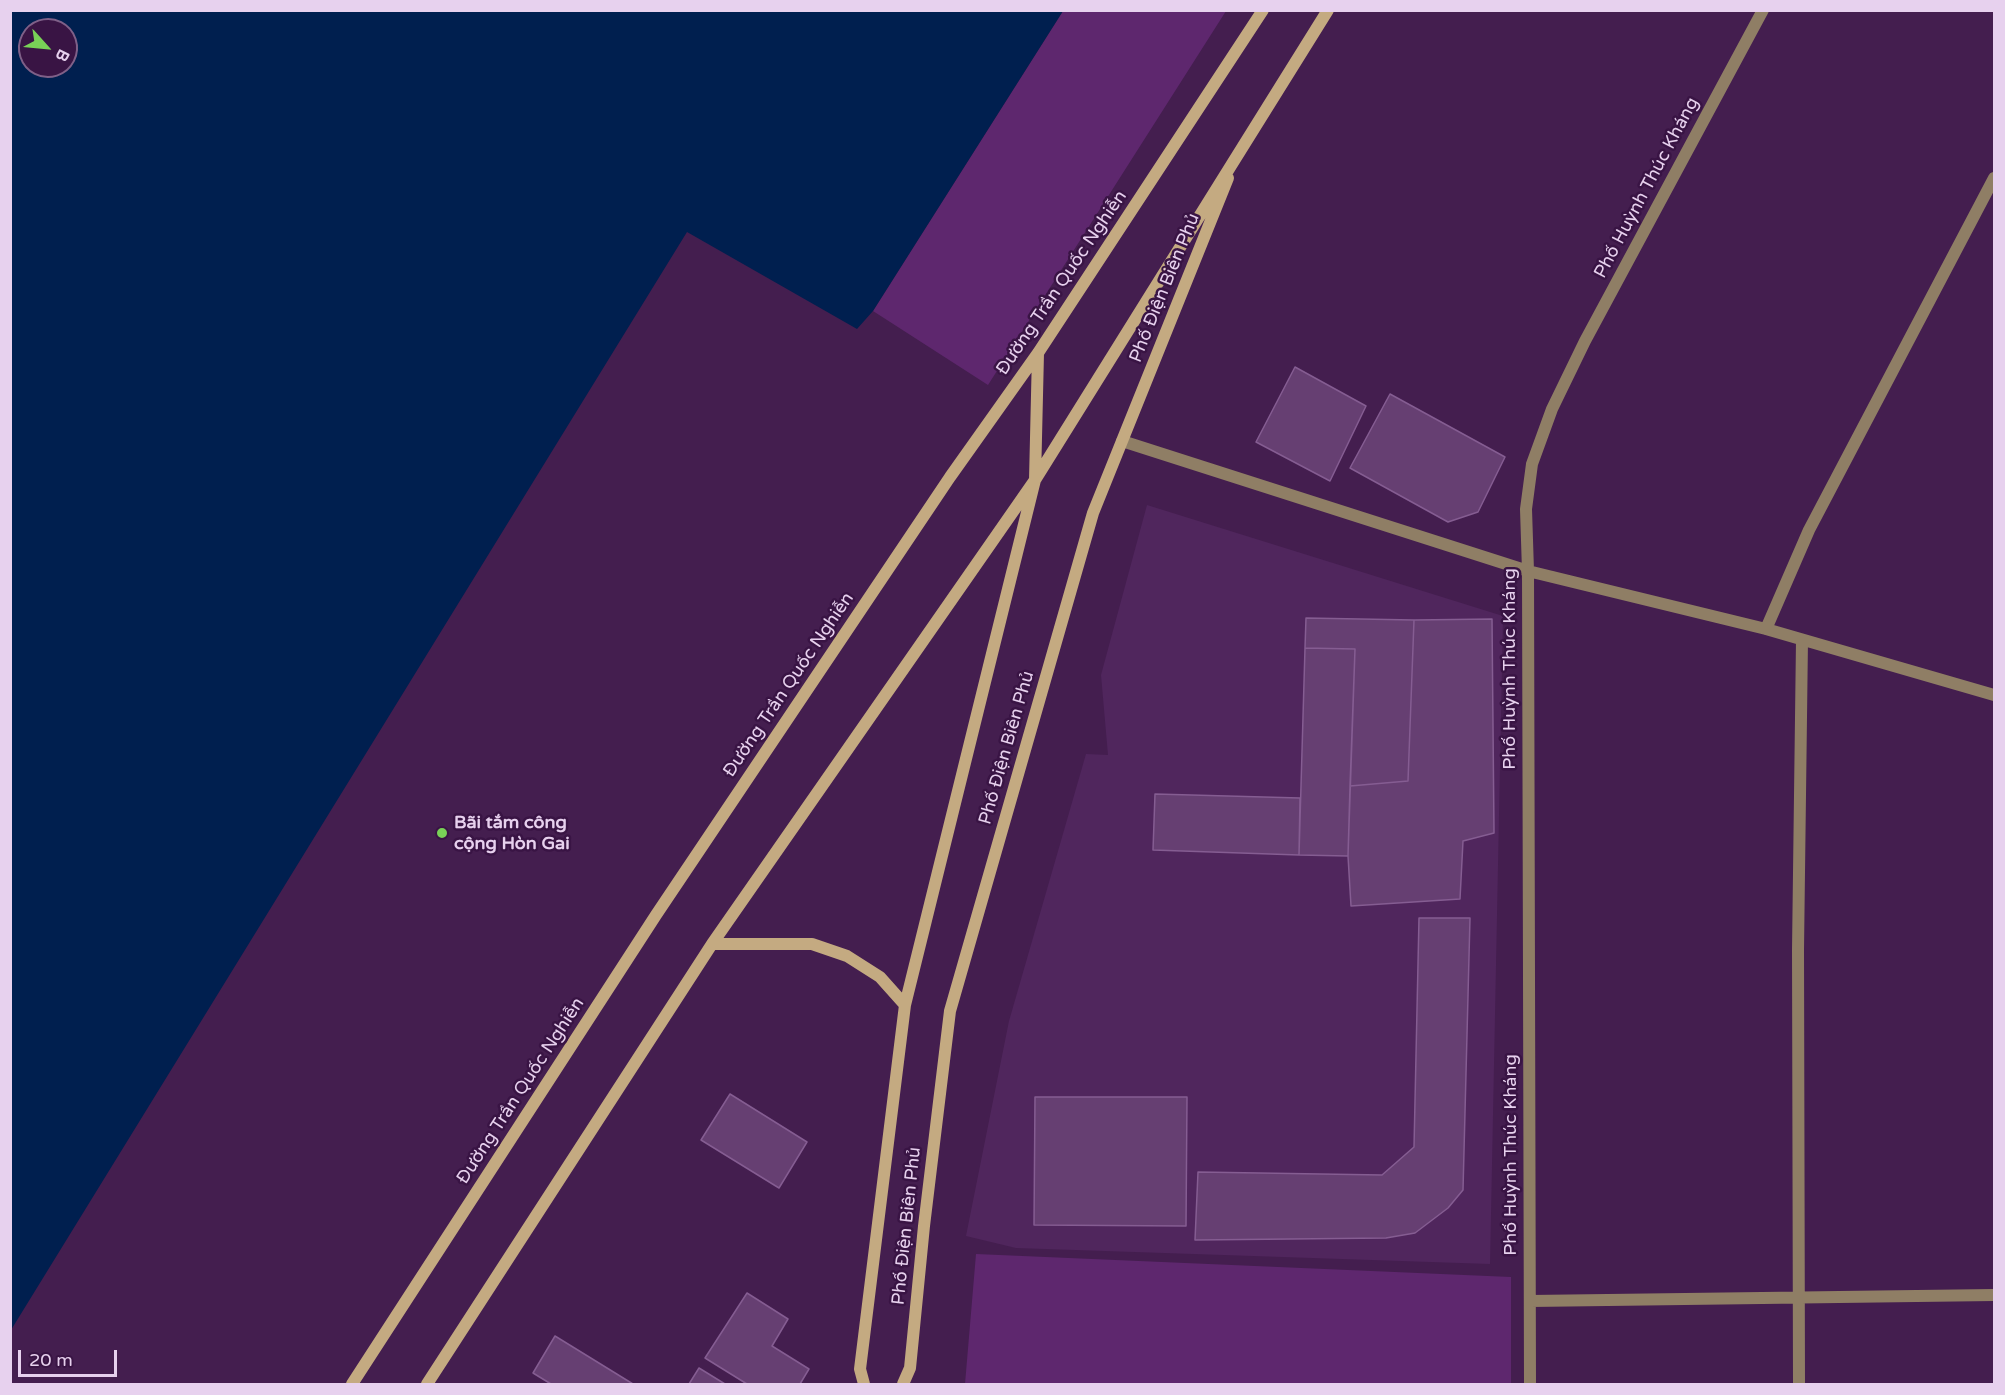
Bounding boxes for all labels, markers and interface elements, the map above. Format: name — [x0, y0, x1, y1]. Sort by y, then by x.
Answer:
north arrow — [18, 18, 78, 78]
text: B — [51, 46, 74, 65]
street label: Phố Huỳnh Thúc Kháng — [1590, 94, 1704, 282]
street label: Đường Trần Quốc Nghiễn — [992, 187, 1132, 379]
street label: Phố Điện Biên Phủ — [1125, 210, 1205, 366]
street label: Phố Huỳnh Thúc Kháng — [1499, 568, 1521, 770]
street label: Đường Trần Quốc Nghiễn — [719, 589, 859, 781]
street label: Phố Điện Biên Phủ — [975, 669, 1039, 827]
place label: Bãi tắm công cộng Hòn Gai — [454, 812, 570, 854]
marker: Bãi tắm công cộng Hòn Gai — [435, 826, 449, 840]
street label: Đường Trần Quốc Nghiễn — [453, 994, 589, 1188]
street label: Phố Huỳnh Thúc Kháng — [1500, 1054, 1522, 1256]
street label: Phố Điện Biên Phủ — [888, 1146, 926, 1306]
scale bar — [21, 1338, 120, 1376]
text: 20 m — [29, 1349, 73, 1371]

